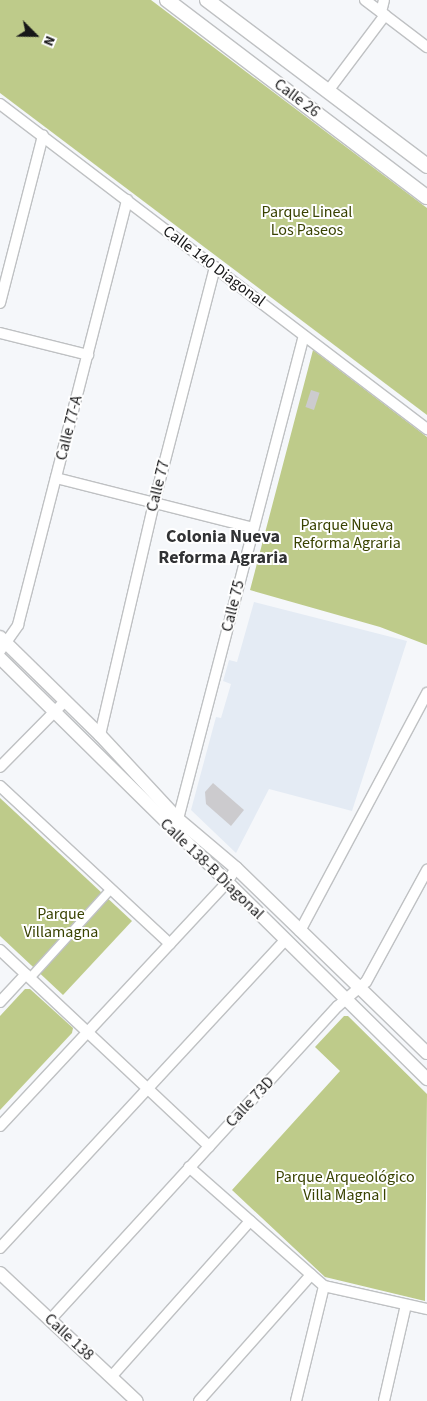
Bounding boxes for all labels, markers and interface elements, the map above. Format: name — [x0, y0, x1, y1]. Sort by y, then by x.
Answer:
north arrow — [10, 10, 60, 60]
text: N — [38, 33, 60, 49]
street label: Calle 26 — [270, 75, 324, 121]
park label: Parque Lineal Los Paseos — [262, 202, 352, 240]
street label: Calle 140 Diagonal — [159, 221, 269, 311]
street label: Calle 77-A — [52, 394, 86, 462]
street label: Calle 77 — [142, 458, 174, 514]
park label: Parque Nueva Reforma Agraria — [293, 515, 401, 553]
district label: Colonia Nueva Reforma Agraria — [158, 527, 288, 570]
street label: Calle 75 — [217, 578, 249, 634]
street label: Calle 138-B Diagonal — [156, 814, 268, 924]
park label: Parque Villamagna — [24, 904, 98, 942]
street label: Calle 73D — [222, 1073, 278, 1131]
park label: Parque Arqueológico Villa Magna I — [275, 1167, 415, 1205]
street label: Calle 138 — [40, 1309, 98, 1365]

